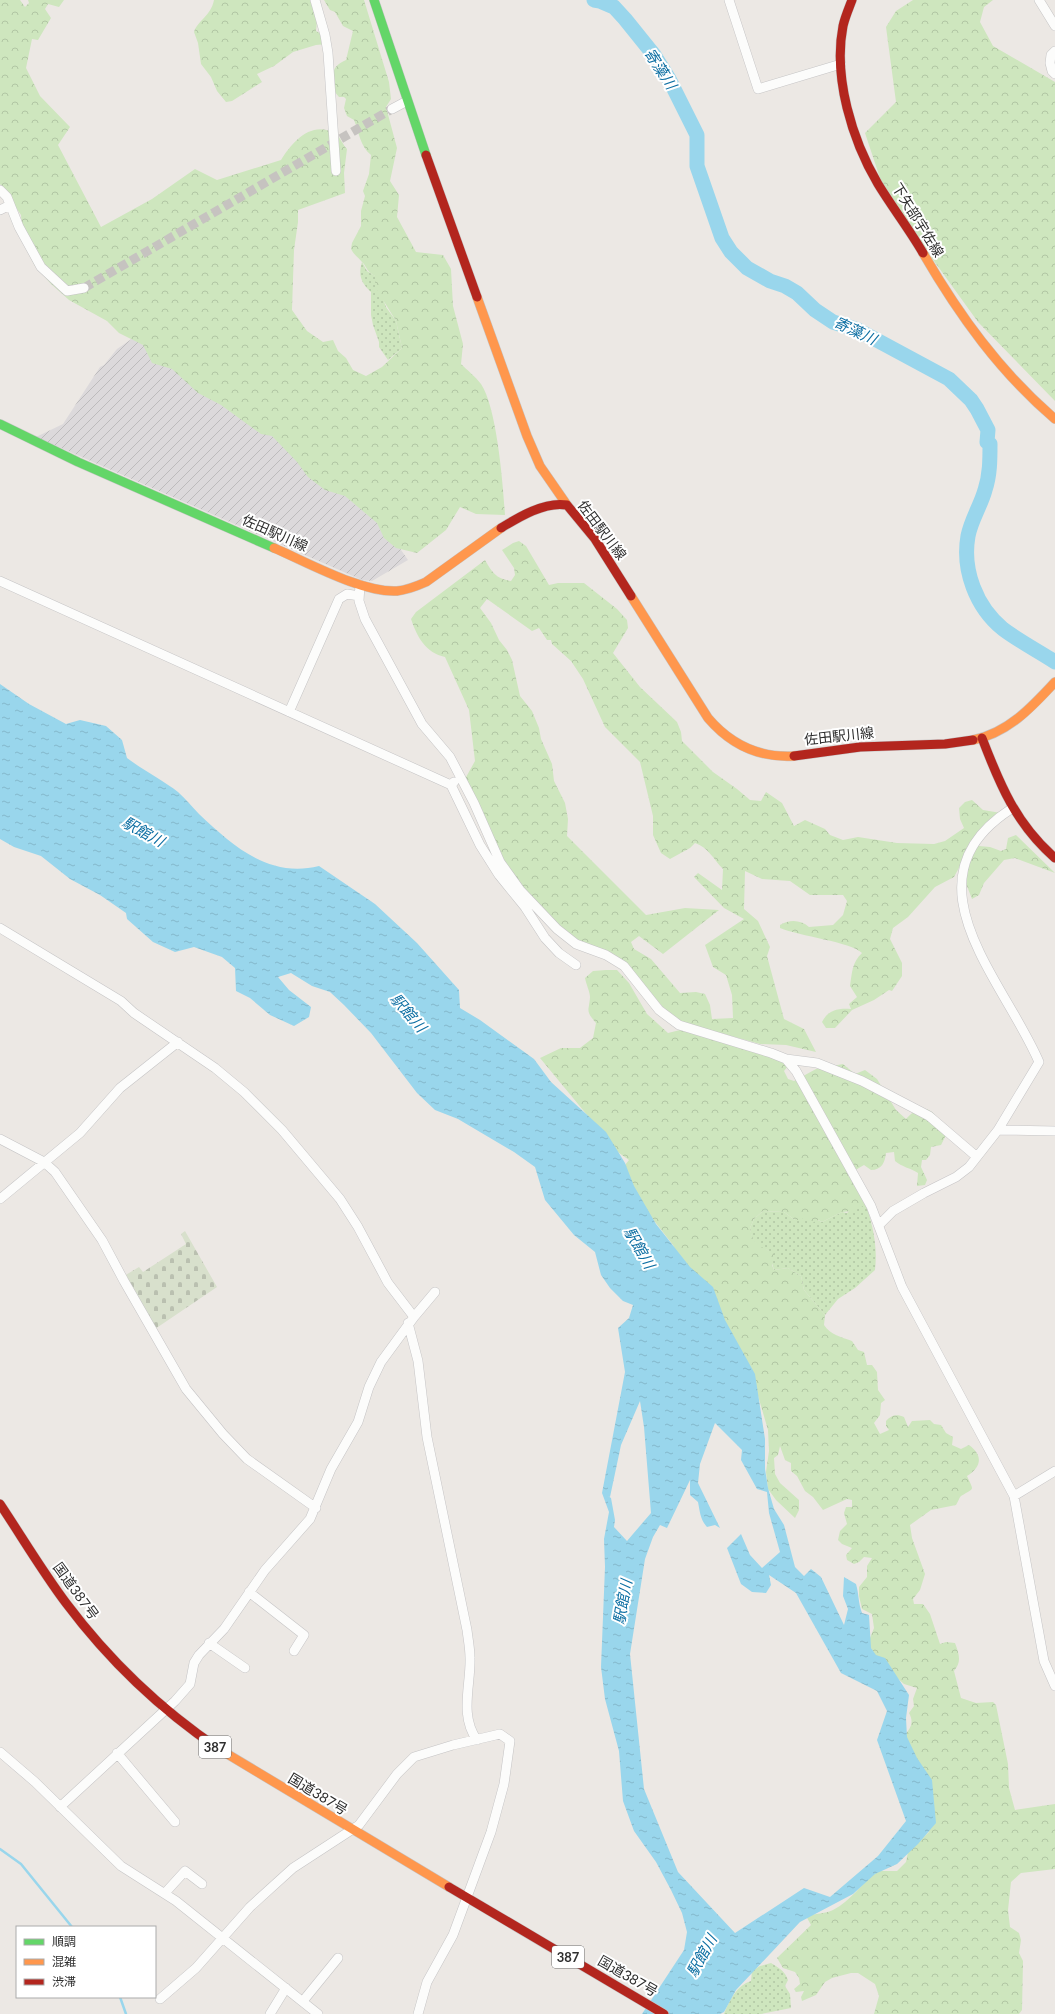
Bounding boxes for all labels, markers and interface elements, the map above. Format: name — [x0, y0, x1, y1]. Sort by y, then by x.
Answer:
water label: 寄藻川 — [641, 45, 682, 94]
street label: 下矢部宇佐線 — [889, 180, 948, 260]
water label: 寄藻川 — [831, 312, 881, 349]
street label: 佐田駅川線 — [575, 497, 630, 563]
street label: 佐田駅川線 — [240, 511, 311, 555]
street label: 佐田駅川線 — [803, 723, 875, 748]
water label: 駅館川 — [119, 812, 169, 851]
water label: 駅館川 — [387, 989, 432, 1037]
water label: 駅館川 — [621, 1224, 660, 1273]
street label: 国道387号 — [50, 1559, 103, 1623]
water label: 駅館川 — [609, 1576, 635, 1626]
road number: 387 — [199, 1736, 231, 1758]
street label: 国道387号 — [285, 1769, 351, 1818]
legend — [16, 1926, 156, 1998]
water label: 駅館川 — [682, 1930, 721, 1980]
text: 順調 — [52, 1934, 76, 1949]
road number: 387 — [552, 1946, 584, 1968]
street label: 国道387号 — [595, 1952, 661, 2000]
text: 混雑 — [52, 1954, 76, 1969]
text: 渋滞 — [52, 1974, 76, 1989]

